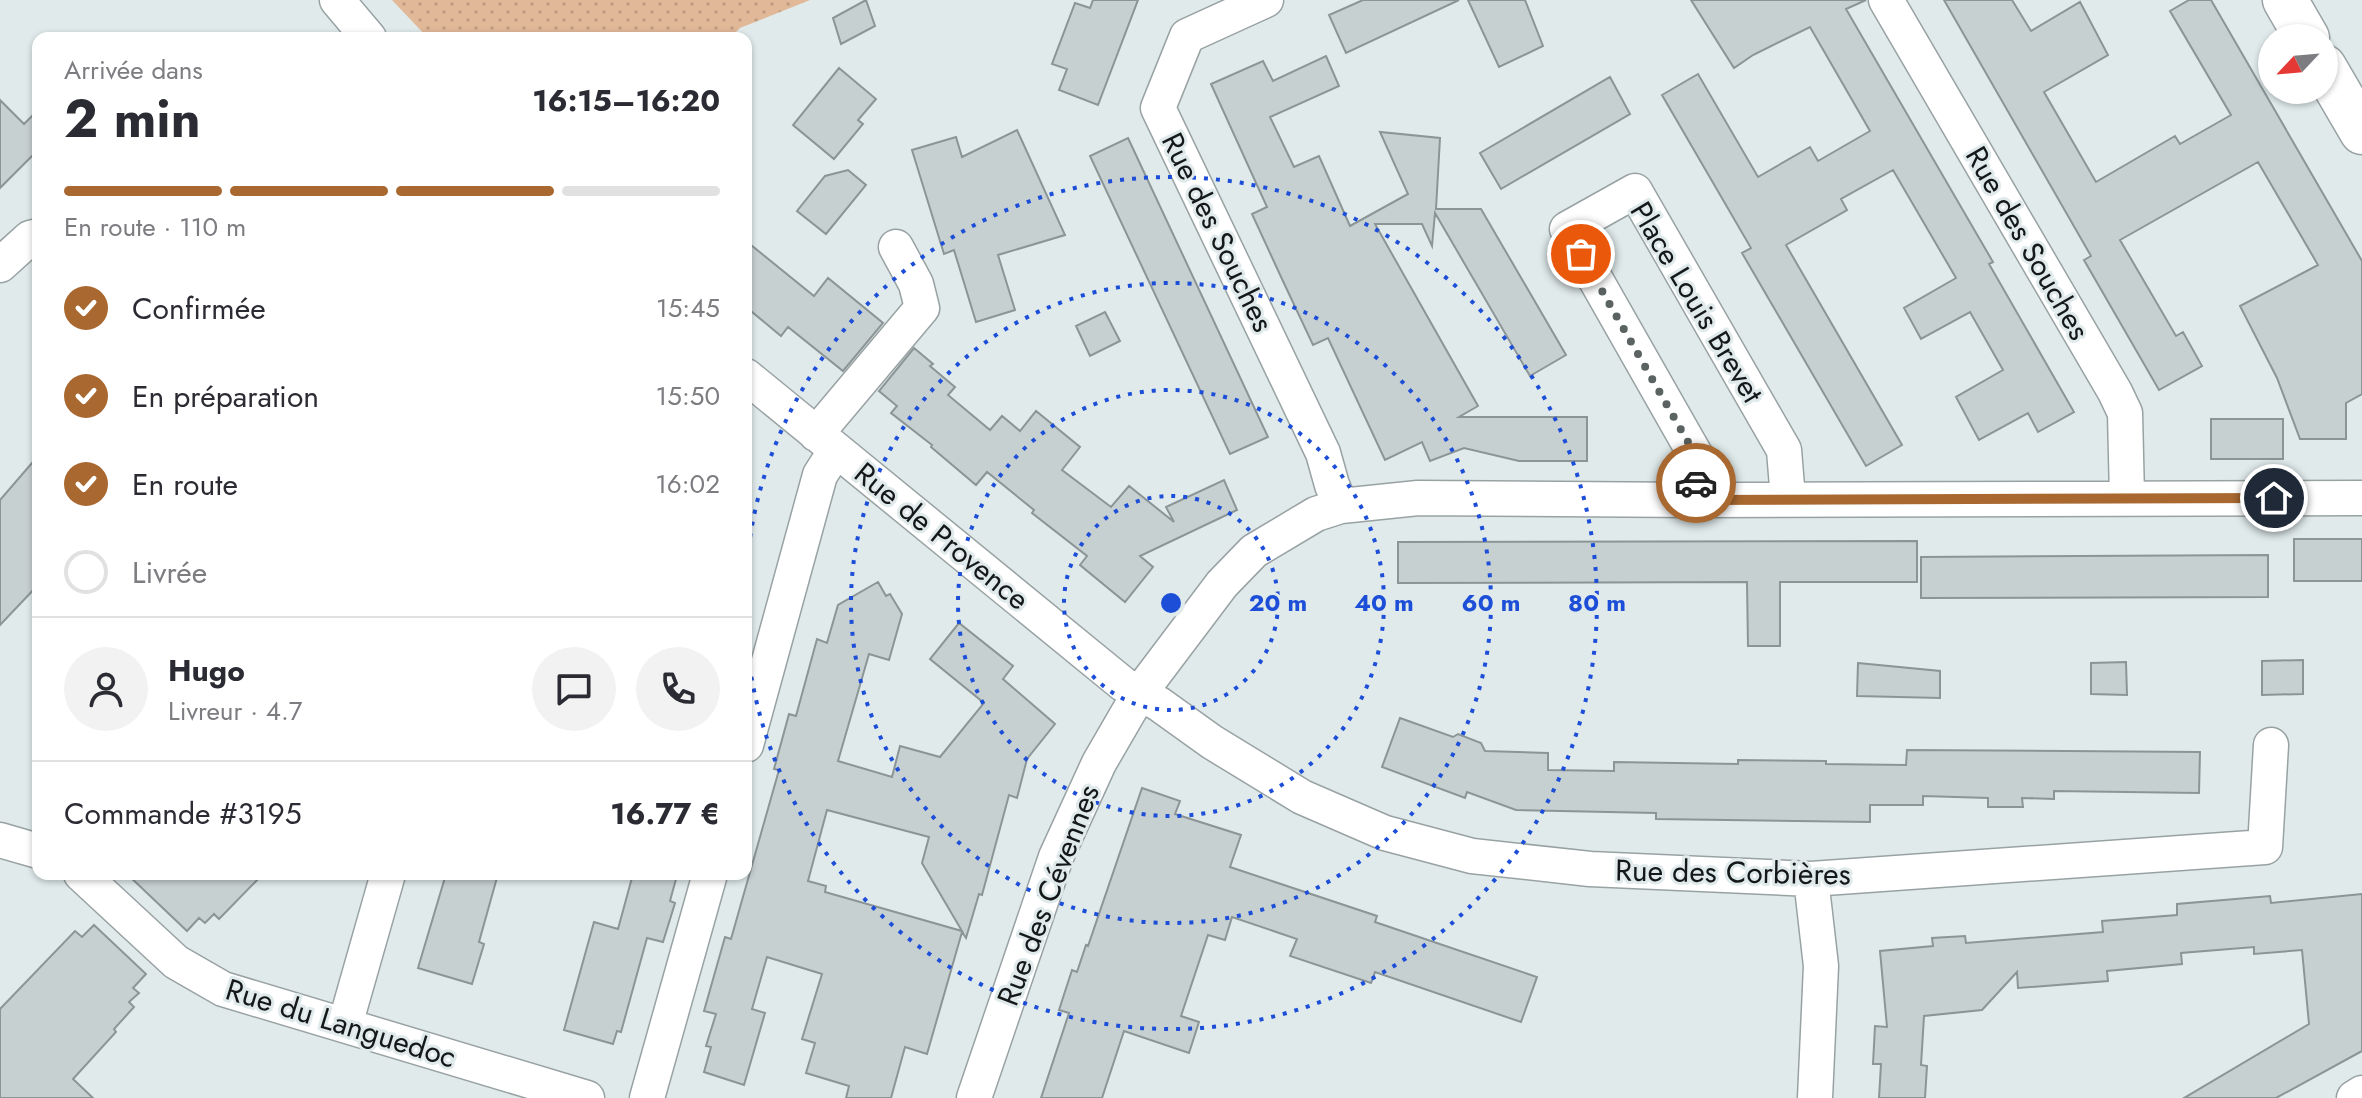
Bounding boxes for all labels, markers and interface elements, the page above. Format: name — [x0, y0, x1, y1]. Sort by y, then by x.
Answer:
north arrow — [2258, 24, 2338, 104]
map controls — [2258, 24, 2338, 104]
text: Arrivée dans — [64, 51, 203, 89]
text: 16:15–16:20 — [532, 79, 720, 122]
text: 2 min — [64, 81, 201, 157]
street label: Rue des Souches — [1151, 125, 1285, 339]
street label: Rue des Souches — [1955, 138, 2101, 348]
street label: Place Louis Brevet — [1620, 193, 1775, 412]
text: En route · 110 m — [64, 208, 246, 246]
pin — [1547, 220, 1615, 288]
icon: bag — [1559, 232, 1603, 276]
icon: check — [64, 286, 108, 330]
text: Confirmée — [132, 287, 266, 330]
text: 15:45 — [656, 289, 720, 327]
icon: check — [64, 374, 108, 418]
text: En préparation — [132, 375, 319, 418]
text: 15:50 — [656, 377, 720, 415]
courier — [1656, 443, 1736, 523]
street label: Rue de Provence — [845, 452, 1039, 620]
icon: car — [1674, 461, 1718, 505]
icon: check — [64, 462, 108, 506]
text: En route — [132, 463, 238, 506]
pin — [2240, 464, 2308, 532]
text: 16:02 — [655, 465, 720, 503]
icon: home — [2252, 476, 2296, 520]
text: Livrée — [132, 551, 207, 594]
text: 20 m — [1249, 585, 1307, 620]
text: 40 m — [1354, 585, 1414, 620]
text: 60 m — [1462, 585, 1520, 620]
text: 80 m — [1568, 585, 1626, 620]
centre of rings — [1157, 589, 1185, 617]
button: person — [64, 647, 148, 731]
button: chat — [532, 647, 616, 731]
button: phone — [636, 647, 720, 731]
text: Hugo — [168, 649, 245, 692]
text: Livreur · 4.7 — [168, 692, 302, 730]
street label: Rue des Cévennes — [986, 778, 1110, 1012]
text: Commande #3195 — [64, 792, 302, 835]
text: 16.77 € — [610, 792, 720, 835]
street label: Rue des Corbières — [1615, 848, 1851, 896]
street label: Rue du Languedoc — [221, 968, 461, 1078]

